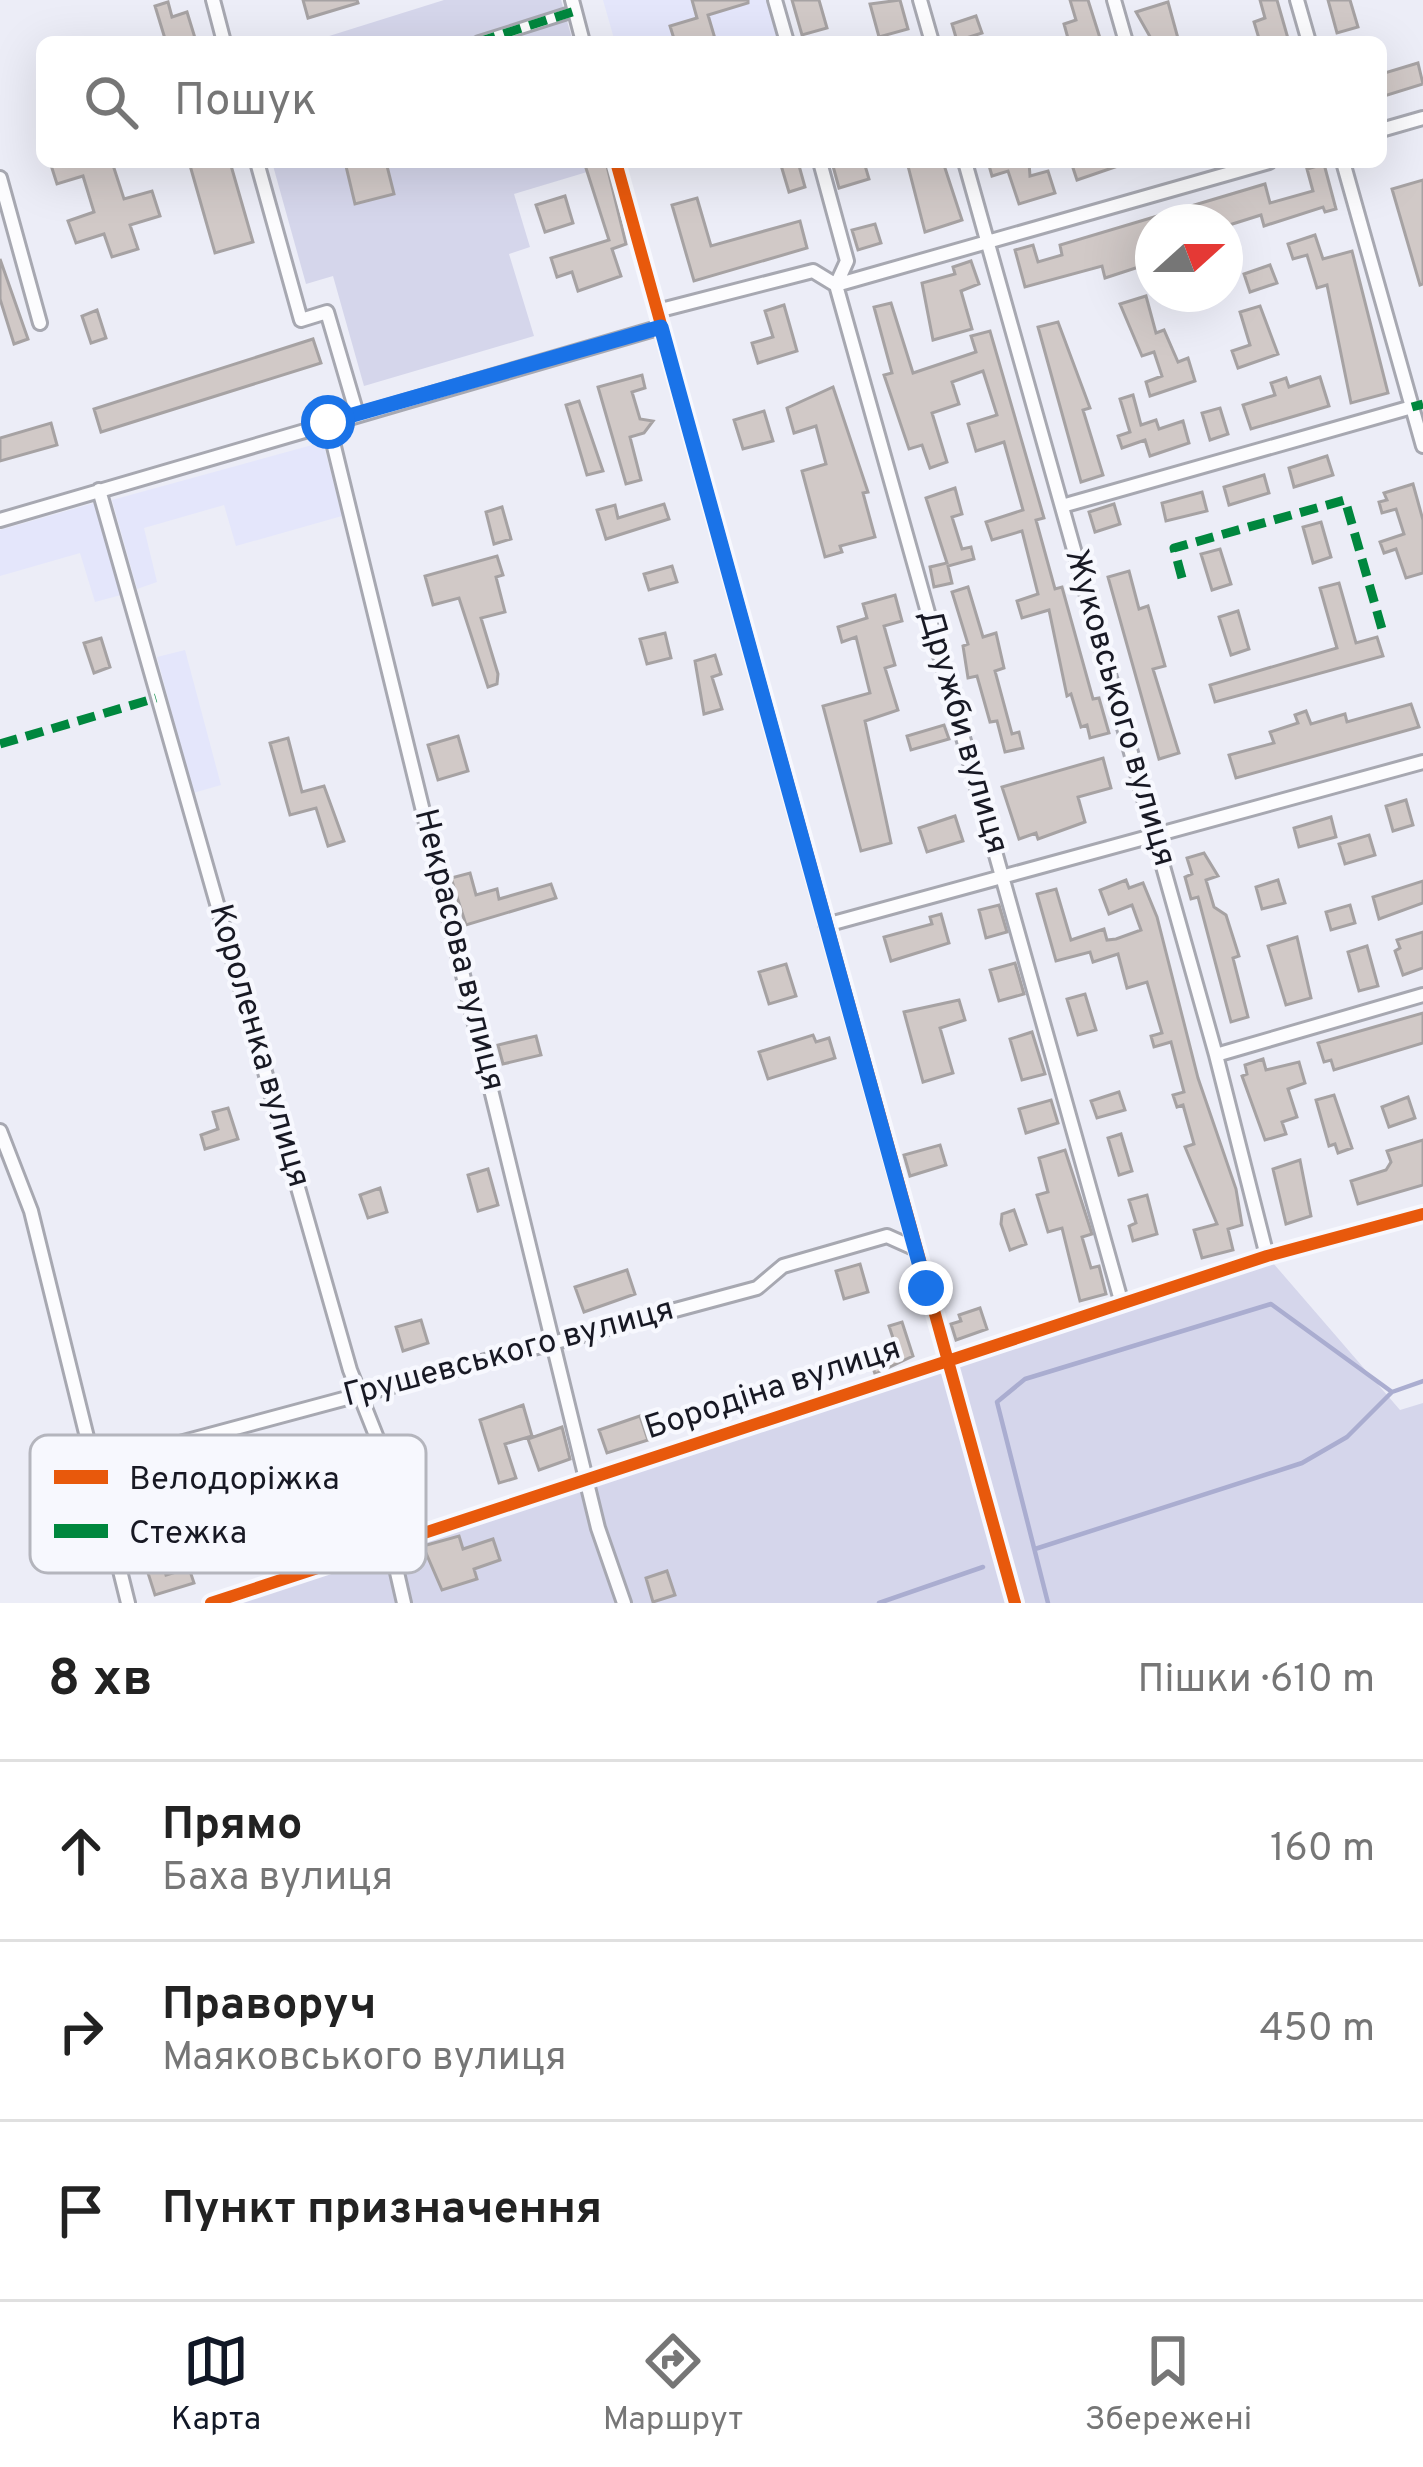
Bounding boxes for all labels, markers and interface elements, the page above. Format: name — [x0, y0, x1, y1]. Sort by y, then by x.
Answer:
search box — [36, 36, 1387, 168]
icon: search — [78, 69, 144, 135]
text: Пошук — [174, 74, 317, 131]
north arrow — [1135, 204, 1243, 312]
route start — [301, 395, 355, 449]
street label: Жуковського вулиця — [1054, 545, 1184, 871]
street label: Дружби вулиця — [907, 605, 1017, 859]
street label: Некрасова вулиця — [403, 805, 513, 1095]
street label: Короленка вулиця — [198, 900, 318, 1192]
route end — [899, 1261, 953, 1315]
street label: Грушевського вулиця — [339, 1290, 679, 1418]
street label: Бородіна вулиця — [640, 1329, 906, 1451]
legend — [30, 1435, 426, 1573]
text: Велодоріжка — [129, 1460, 340, 1502]
text: Стежка — [129, 1514, 247, 1556]
text: 8 хв — [48, 1649, 153, 1714]
text: Пішки · 610 m — [1138, 1657, 1375, 1706]
text: Прямо — [162, 1798, 303, 1855]
icon: ahead — [48, 1818, 114, 1884]
text: 160 m — [1270, 1826, 1375, 1875]
text: Баха вулиця — [162, 1855, 393, 1904]
text: Праворуч — [162, 1978, 376, 2035]
icon: right — [48, 1998, 114, 2064]
text: 450 m — [1259, 2006, 1375, 2055]
text: Маяковського вулиця — [162, 2035, 566, 2084]
icon: arrive — [48, 2178, 114, 2244]
text: Пункт призначення — [162, 2182, 602, 2239]
tab: Карта — [171, 2328, 261, 2442]
tab: Маршрут — [603, 2328, 743, 2442]
tab: Збережені — [1085, 2328, 1252, 2442]

